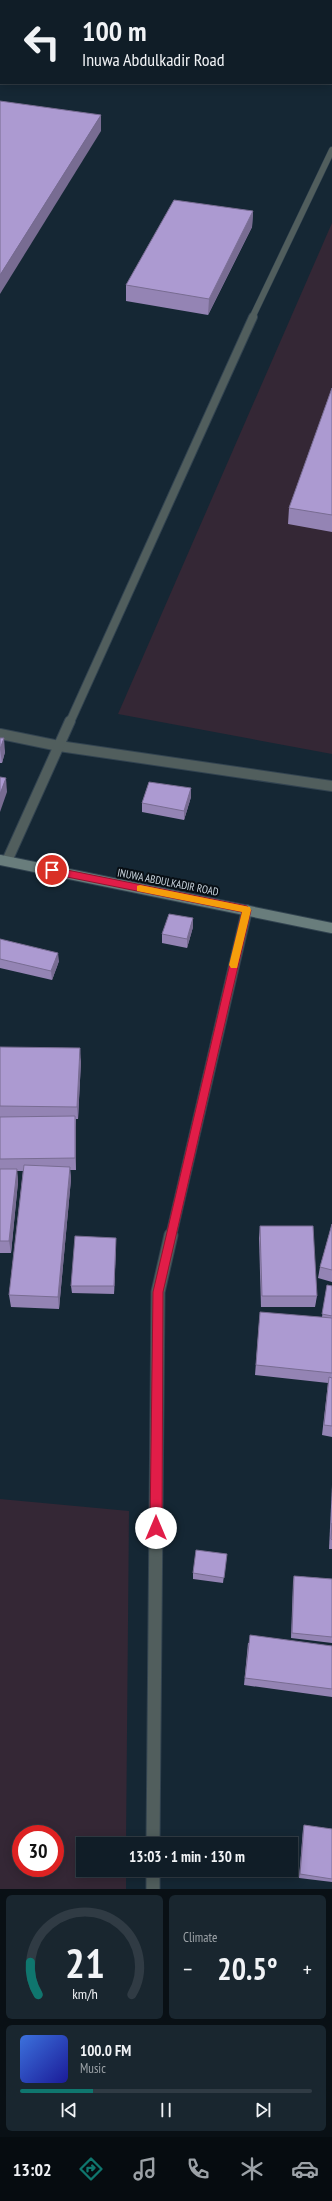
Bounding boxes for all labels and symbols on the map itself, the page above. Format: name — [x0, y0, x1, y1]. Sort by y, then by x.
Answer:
pin — [35, 853, 69, 887]
street label: INUWA ABDULKADIR ROAD — [116, 865, 220, 899]
position arrow — [135, 1507, 177, 1549]
speed limit sign: 30 — [12, 1825, 64, 1877]

